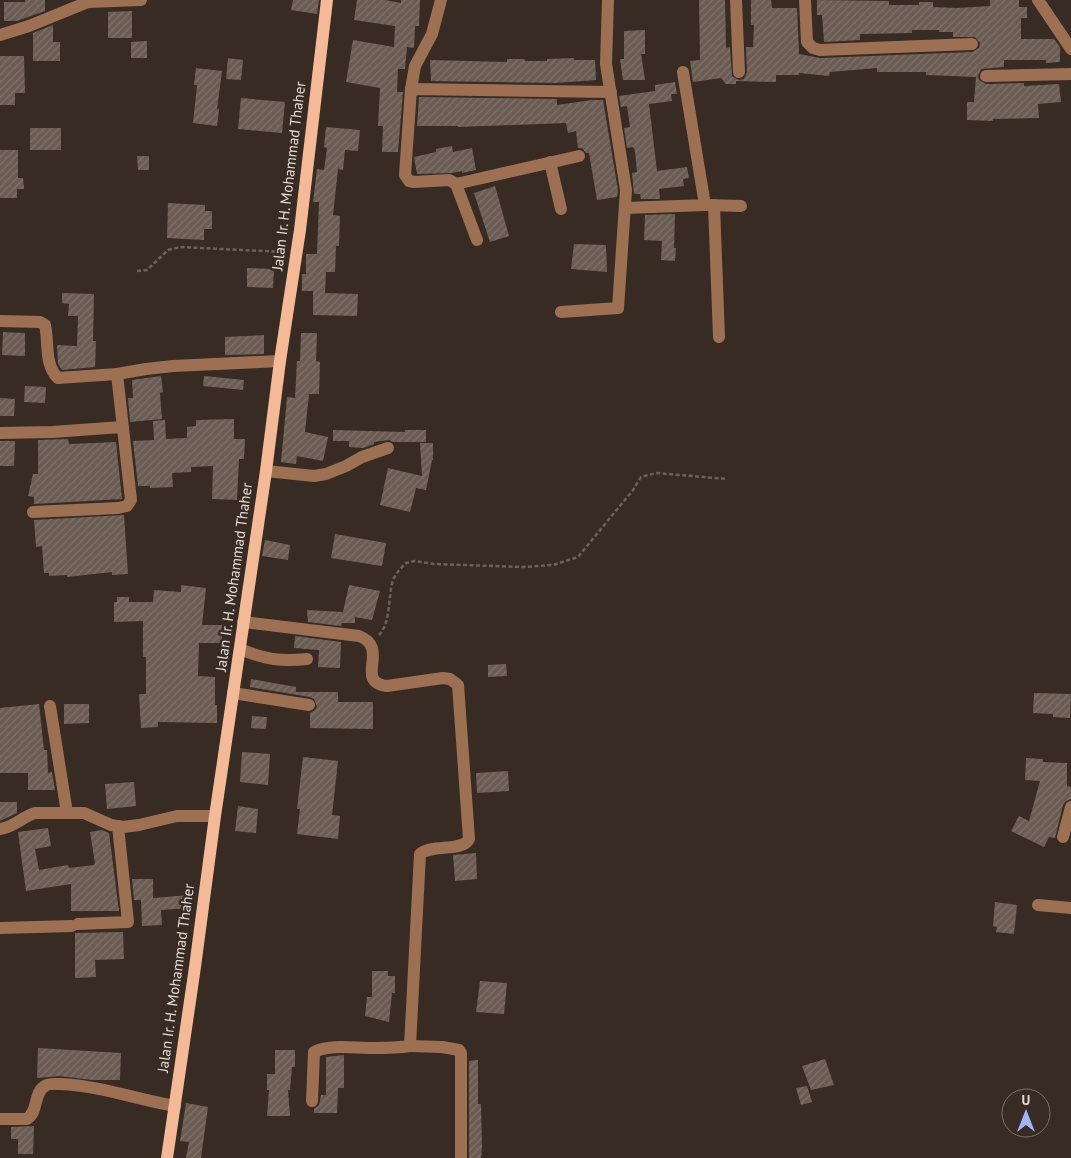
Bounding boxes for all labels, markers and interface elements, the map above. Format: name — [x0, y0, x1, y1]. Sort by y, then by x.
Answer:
street label: Jalan Ir. H. Mohammad Thaher — [267, 80, 310, 273]
street label: Jalan Ir. H. Mohammad Thaher — [211, 481, 256, 674]
street label: Jalan Ir. H. Mohammad Thaher — [153, 882, 198, 1075]
north arrow — [1001, 1088, 1051, 1138]
text: U — [1022, 1091, 1030, 1109]

